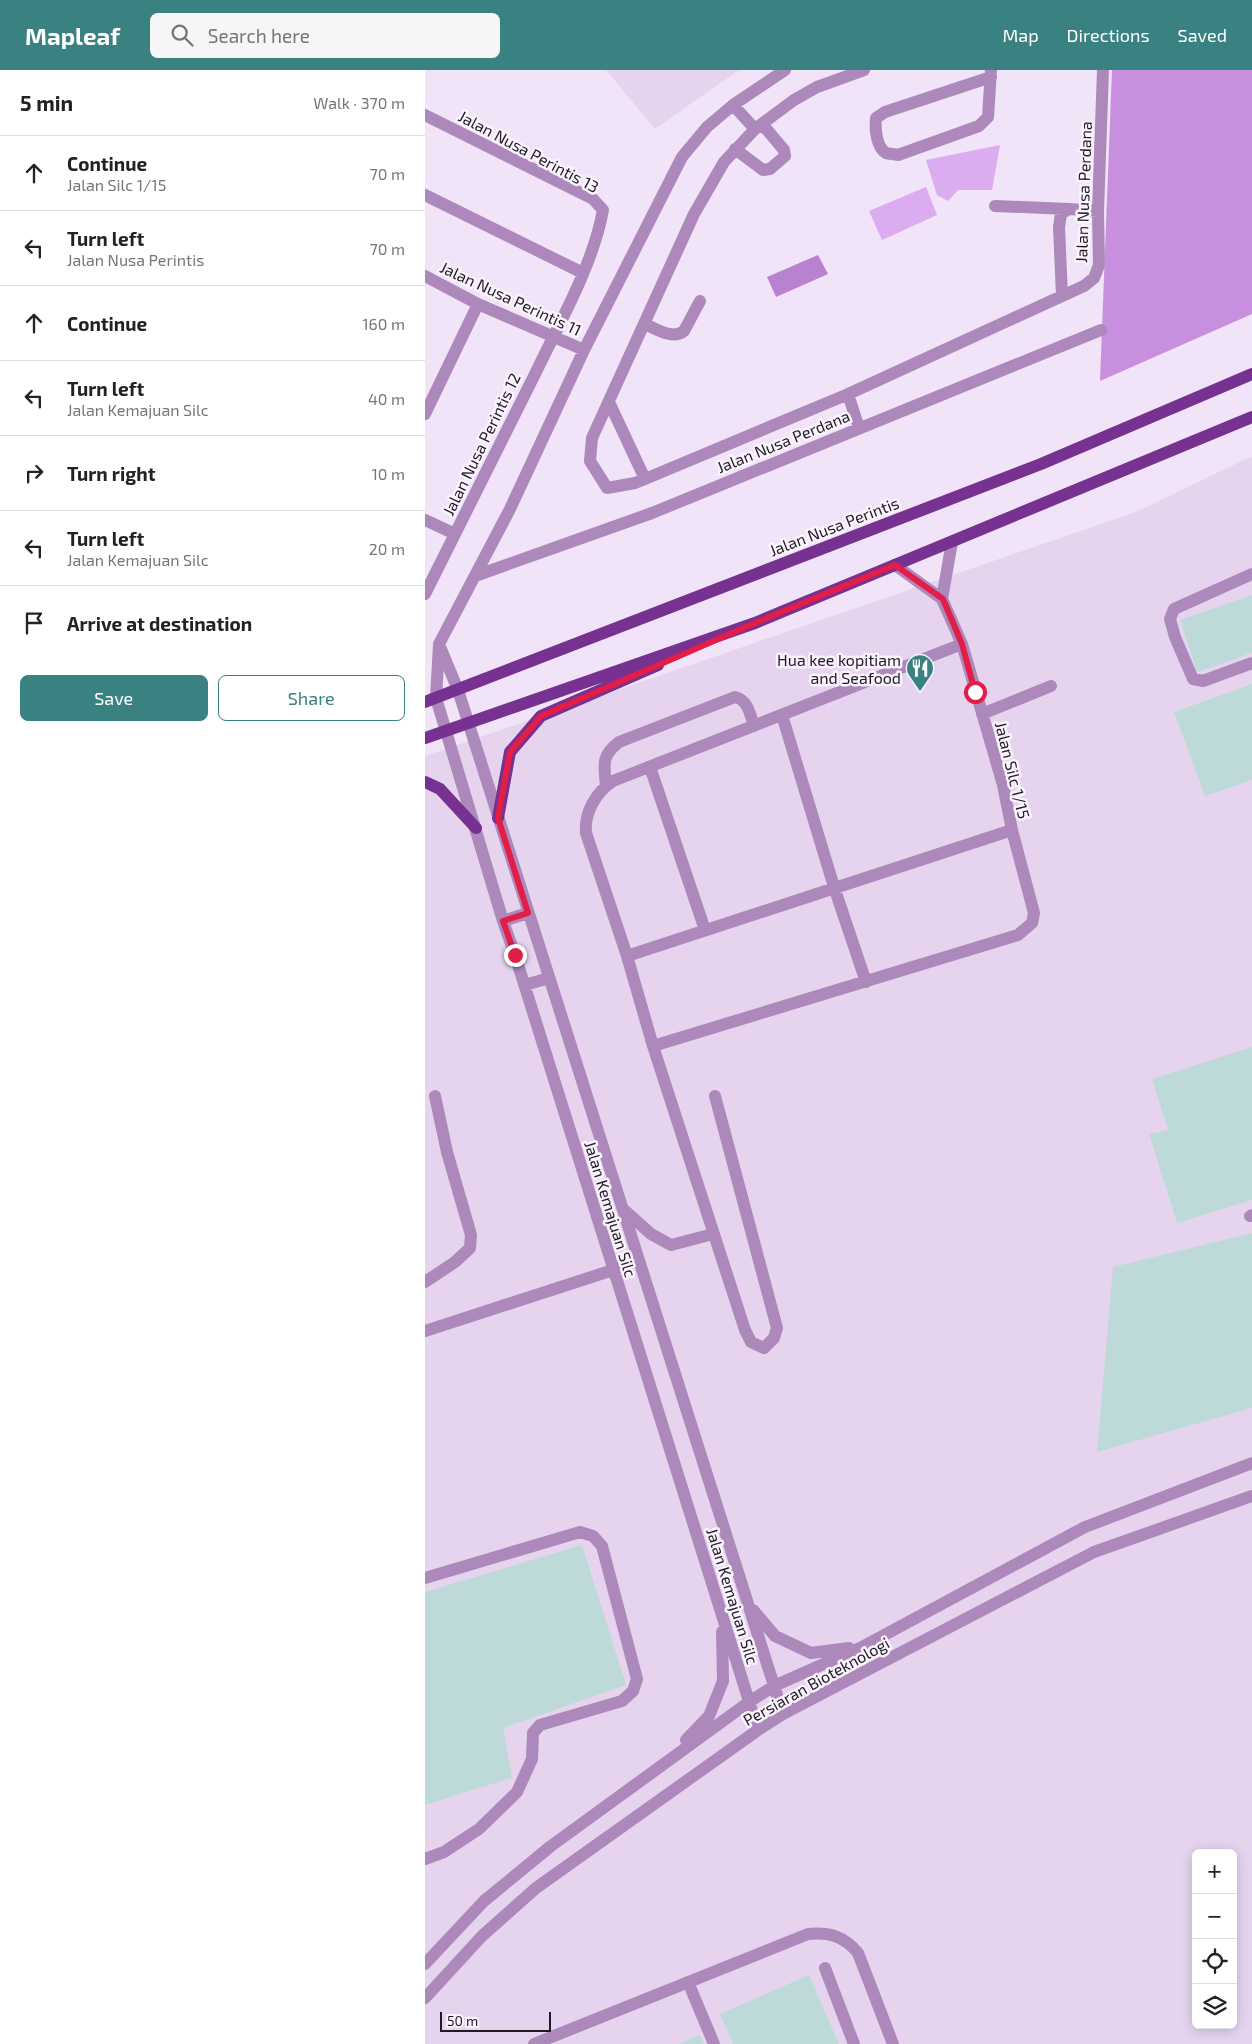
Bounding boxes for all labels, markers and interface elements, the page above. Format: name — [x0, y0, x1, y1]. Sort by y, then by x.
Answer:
search box — [150, 13, 500, 58]
text: Mapleaf — [25, 21, 120, 50]
icon: search — [168, 21, 196, 49]
text: Search here — [208, 24, 310, 47]
text: Map — [1002, 24, 1039, 46]
text: Directions — [1067, 24, 1150, 46]
text: Saved — [1178, 24, 1227, 46]
text: 5 min — [20, 90, 73, 115]
text: Walk · 370 m — [313, 93, 405, 112]
street label: Jalan Nusa Perintis 13 — [456, 106, 602, 196]
street label: Jalan Nusa Perdana — [1071, 121, 1095, 263]
text: Continue — [67, 152, 147, 175]
icon: ahead — [20, 159, 48, 187]
text: 70 m — [370, 164, 405, 183]
text: Jalan Silc 1/15 — [67, 175, 166, 194]
text: Turn left — [67, 227, 144, 250]
icon: left — [20, 234, 48, 262]
text: 70 m — [370, 239, 405, 258]
text: Jalan Nusa Perintis — [67, 250, 204, 269]
street label: Jalan Nusa Perintis 11 — [437, 257, 585, 339]
icon: ahead — [20, 309, 48, 337]
text: Continue — [67, 312, 147, 335]
text: 160 m — [362, 314, 405, 333]
street label: Jalan Nusa Perintis 12 — [438, 370, 524, 518]
text: Turn left — [67, 377, 144, 400]
icon: left — [20, 384, 48, 412]
text: 40 m — [368, 389, 405, 408]
text: Jalan Kemajuan Silc — [67, 400, 209, 419]
street label: Jalan Nusa Perdana — [714, 406, 852, 476]
icon: right — [20, 459, 48, 487]
text: Turn right — [67, 462, 155, 485]
text: 10 m — [371, 464, 405, 483]
street label: Jalan Nusa Perintis — [766, 493, 902, 559]
text: Turn left — [67, 527, 144, 550]
icon: left — [20, 534, 48, 562]
text: 20 m — [369, 539, 405, 558]
text: Jalan Kemajuan Silc — [67, 550, 209, 569]
icon: arrive — [20, 609, 48, 637]
text: Arrive at destination — [67, 612, 252, 635]
place label: Hua kee kopitiam and Seafood — [777, 650, 901, 687]
restaurant icon: Hua kee kopitiam and Seafood — [905, 653, 935, 692]
button: Save — [20, 675, 208, 721]
button: Share — [218, 675, 405, 721]
route start — [964, 681, 987, 704]
street label: Jalan Silc 1/15 — [992, 720, 1034, 820]
route end — [504, 944, 527, 967]
street label: Jalan Kemajuan Silc — [580, 1139, 641, 1280]
street label: Jalan Kemajuan Silc — [702, 1526, 763, 1667]
street label: Persiaran Bioteknologi — [740, 1633, 892, 1729]
map controls — [1192, 1849, 1237, 2029]
button: + — [1192, 1849, 1237, 1894]
button: − — [1192, 1894, 1237, 1939]
button: locate — [1192, 1939, 1237, 1984]
button: layers — [1192, 1984, 1237, 2029]
scale bar — [440, 2009, 551, 2032]
text: 50 m — [447, 2012, 478, 2029]

